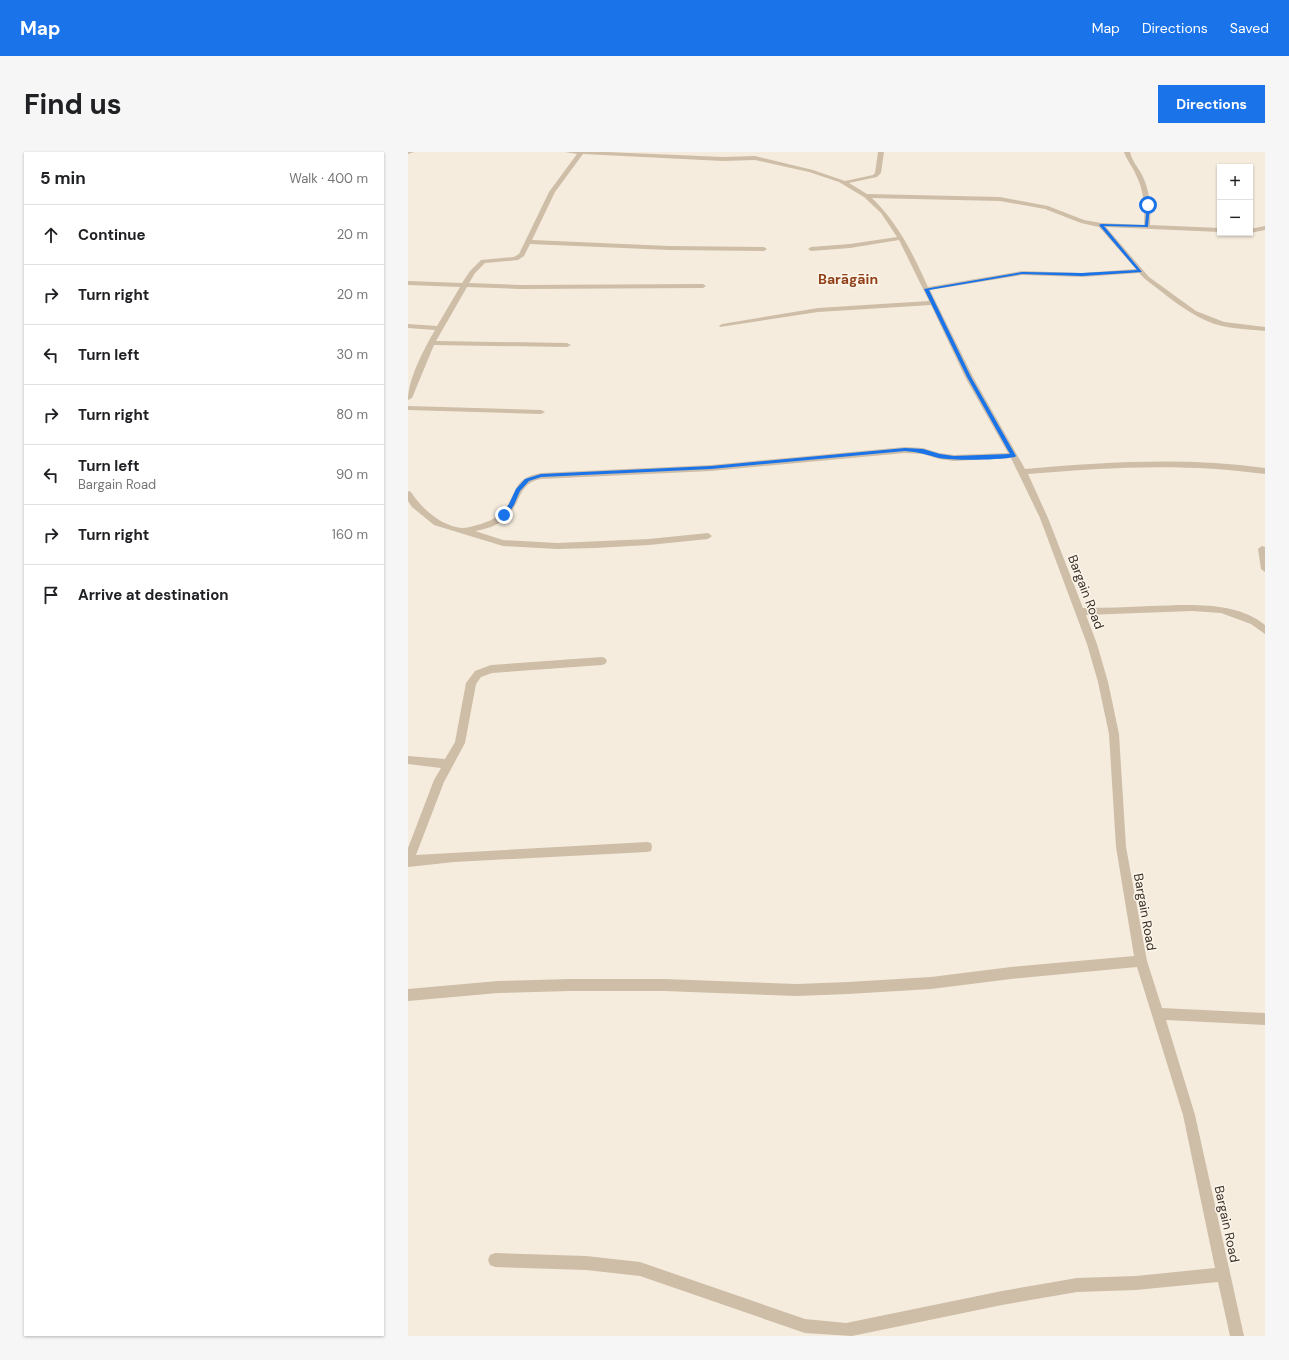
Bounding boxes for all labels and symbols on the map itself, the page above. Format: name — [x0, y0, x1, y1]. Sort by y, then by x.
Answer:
route start — [1139, 196, 1157, 214]
district label: Barāgāin — [818, 270, 878, 288]
route end — [495, 506, 513, 524]
street label: Bargain Road — [1064, 552, 1108, 632]
street label: Bargain Road — [1130, 872, 1160, 952]
street label: Bargain Road — [1211, 1184, 1243, 1264]

